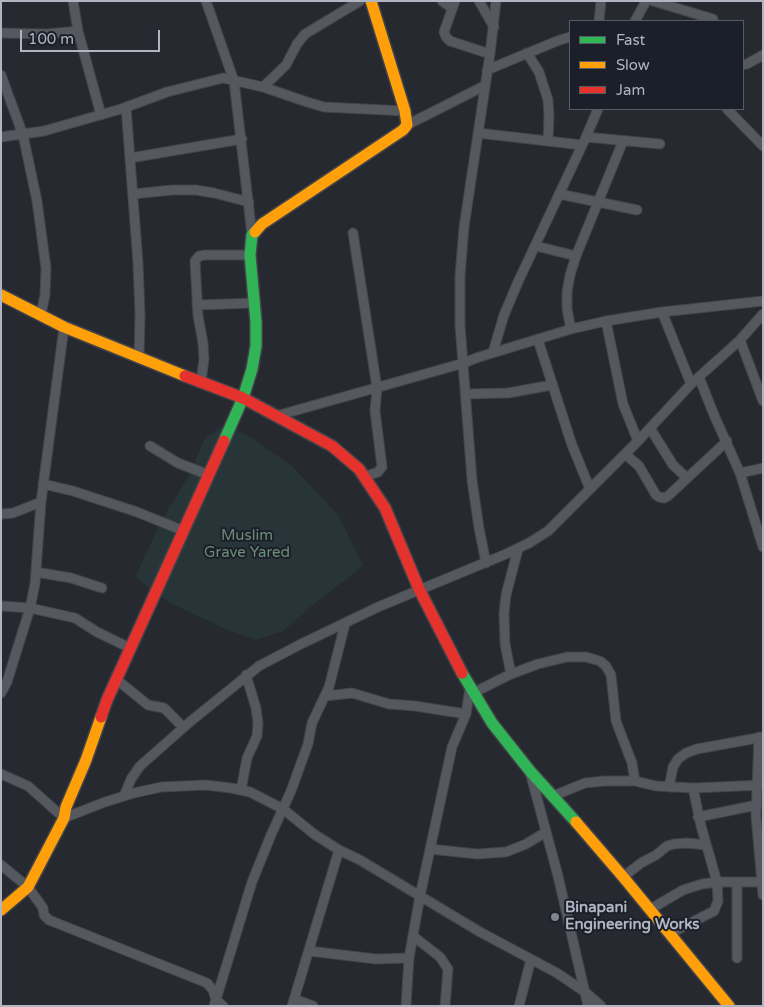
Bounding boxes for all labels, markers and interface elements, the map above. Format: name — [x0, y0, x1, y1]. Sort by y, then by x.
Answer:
scale bar — [22, 20, 162, 52]
legend — [569, 20, 744, 110]
text: 100 m — [28, 30, 74, 48]
text: Fast — [616, 31, 645, 49]
text: Slow — [616, 56, 650, 74]
text: Jam — [616, 81, 645, 99]
park label: Muslim Grave Yared — [204, 527, 290, 562]
place label: Binapani Engineering Works — [565, 899, 700, 934]
marker: Binapani Engineering Works — [549, 911, 561, 923]

